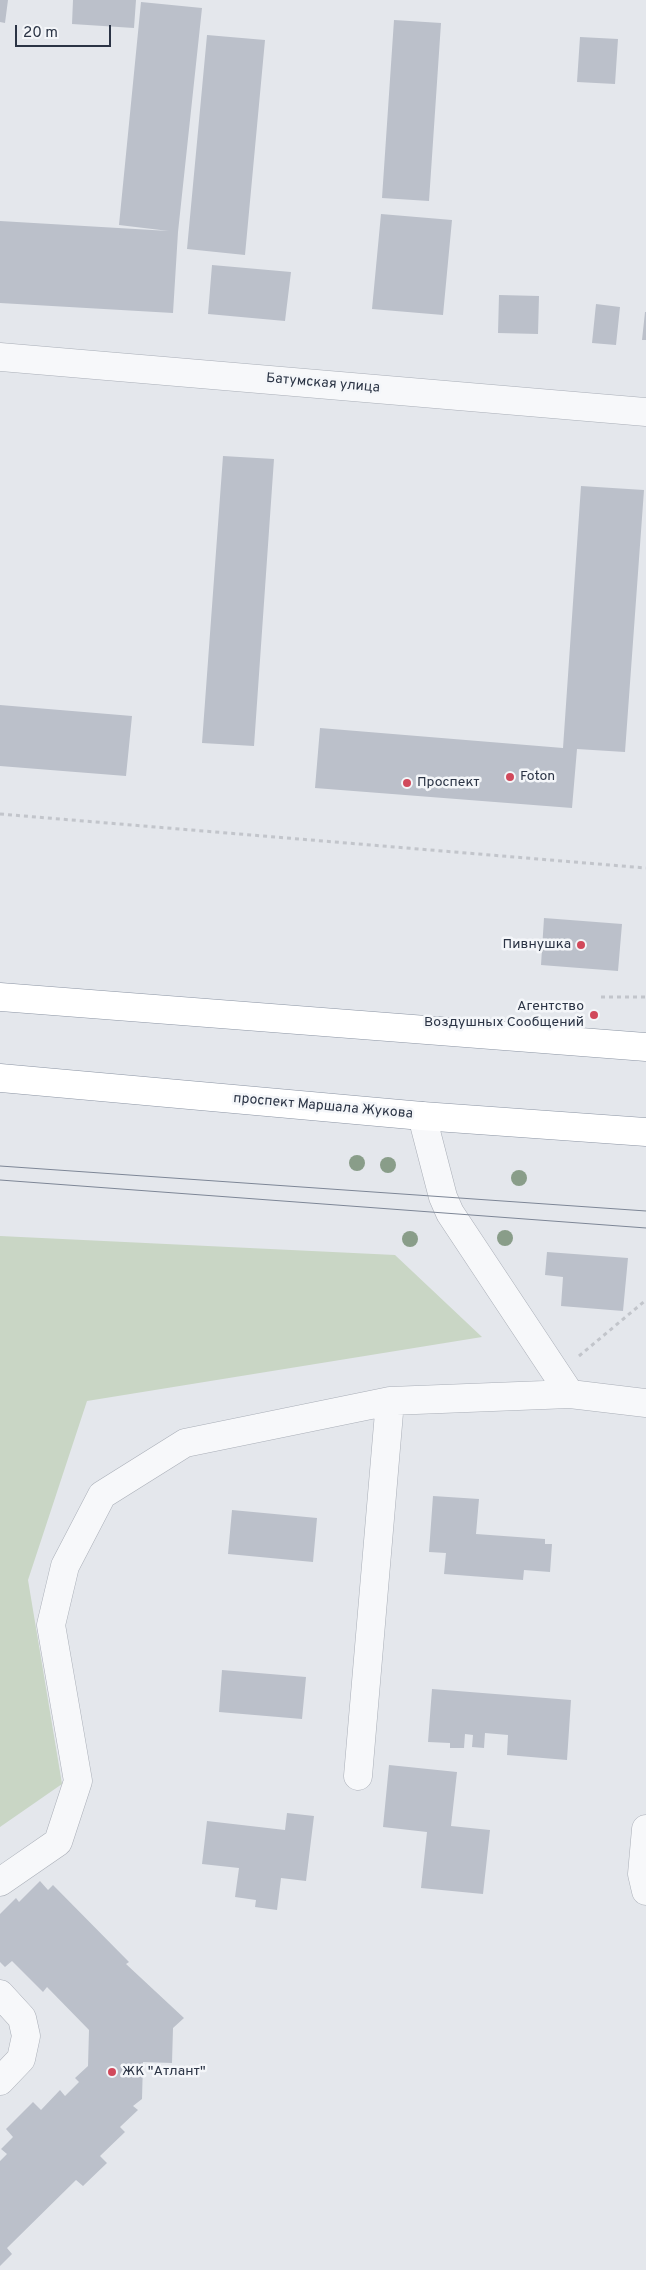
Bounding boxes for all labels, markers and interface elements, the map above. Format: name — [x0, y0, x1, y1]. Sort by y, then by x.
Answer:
scale bar — [18, 15, 114, 47]
text: 20 m — [23, 24, 58, 43]
street label: Батумская улица — [265, 371, 381, 397]
place label: Foton — [520, 769, 555, 785]
marker: Foton — [504, 771, 516, 783]
place label: Проспект — [417, 775, 480, 791]
marker: Проспект — [401, 777, 413, 789]
place label: Пивнушка — [503, 937, 571, 953]
marker: Пивнушка — [575, 939, 587, 951]
place label: Агентство Воздушных Сообщений — [424, 999, 584, 1032]
marker: Агентство Воздушных Сообщений — [588, 1009, 600, 1021]
street label: проспект Маршала Жукова — [232, 1091, 414, 1123]
place label: ЖК "Атлант" — [122, 2064, 206, 2080]
marker: ЖК "Атлант" — [106, 2066, 118, 2078]

